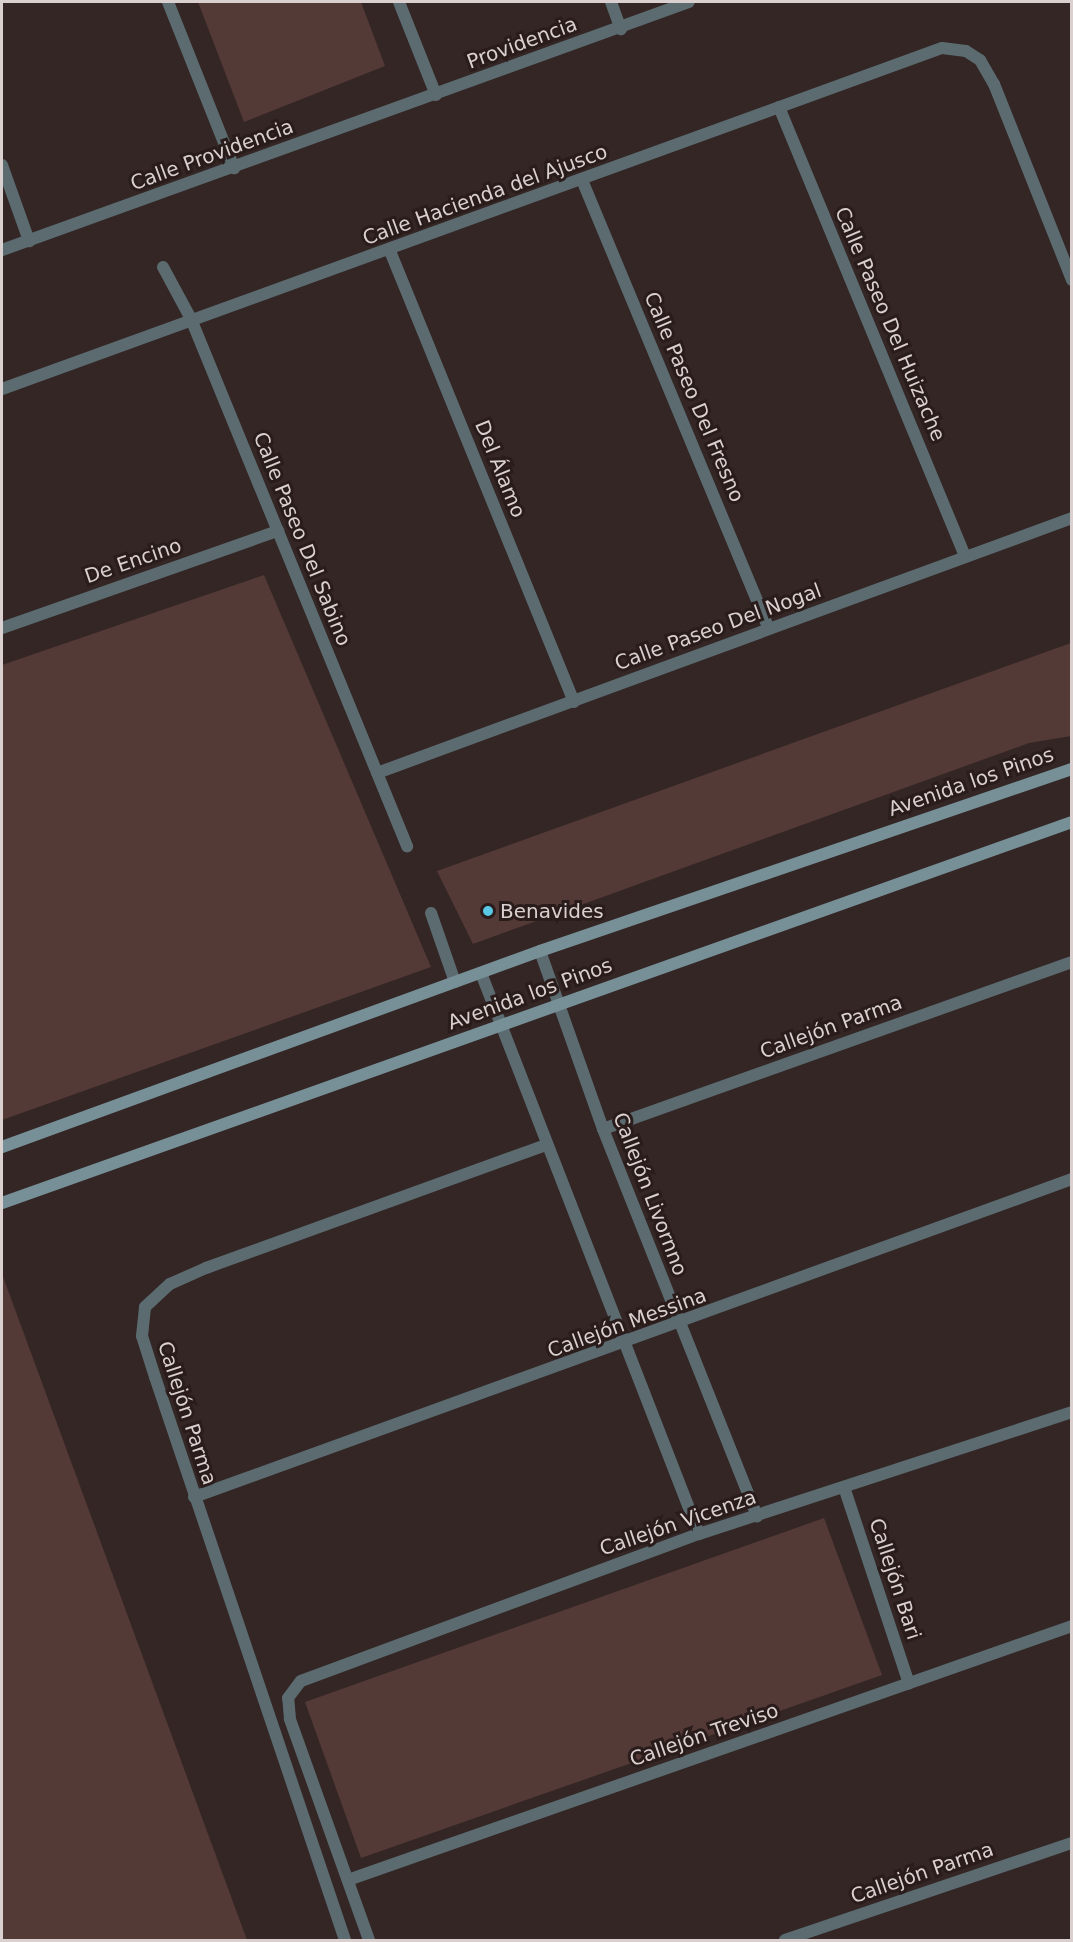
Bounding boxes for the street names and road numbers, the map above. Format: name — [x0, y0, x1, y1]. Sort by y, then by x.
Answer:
street label: Providencia — [464, 12, 580, 74]
street label: Calle Providencia — [127, 114, 297, 196]
street label: Calle Hacienda del Ajusco — [359, 139, 611, 251]
street label: Calle Paseo Del Huizache — [830, 203, 950, 445]
street label: Calle Paseo Del Fresno — [639, 288, 749, 506]
street label: Del Álamo — [470, 417, 530, 521]
street label: Calle Paseo Del Sabino — [248, 429, 356, 649]
street label: De Encino — [81, 533, 185, 589]
street label: Calle Paseo Del Nogal — [611, 578, 825, 676]
street label: Avenida los Pinos — [885, 742, 1057, 822]
street label: Avenida los Pinos — [444, 953, 616, 1035]
street label: Callejón Parma — [757, 990, 905, 1064]
street label: Callejón Livornno — [608, 1109, 692, 1279]
street label: Callejón Messina — [544, 1283, 710, 1363]
street label: Callejón Parma — [152, 1338, 222, 1488]
street label: Callejón Vicenza — [597, 1485, 759, 1561]
street label: Callejón Bari — [864, 1515, 926, 1643]
street label: Callejón Treviso — [626, 1698, 782, 1772]
street label: Callejón Parma — [847, 1837, 997, 1909]

